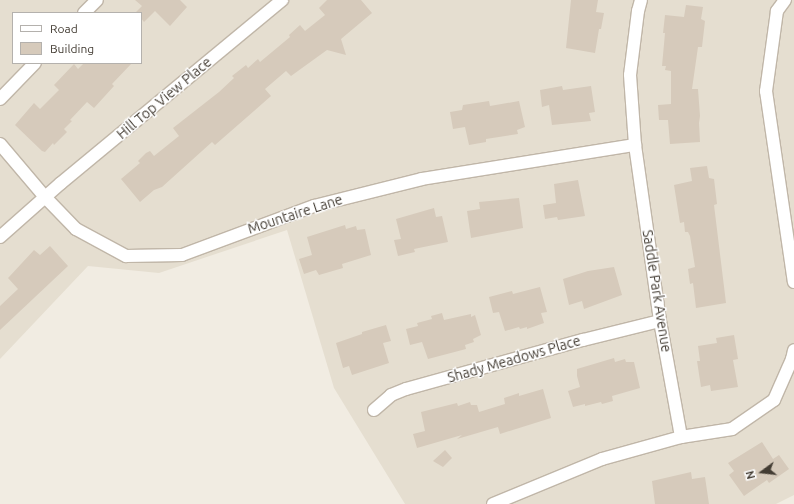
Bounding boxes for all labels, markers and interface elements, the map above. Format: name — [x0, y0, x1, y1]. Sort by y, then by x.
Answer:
legend — [12, 12, 142, 64]
text: Road — [50, 22, 78, 35]
text: Building — [50, 42, 94, 55]
street label: Hill Top View Place — [113, 54, 215, 142]
street label: Mountaire Lane — [245, 191, 345, 237]
street label: Saddle Park Avenue — [639, 229, 675, 353]
street label: Shady Meadows Place — [445, 332, 583, 386]
north arrow — [742, 452, 782, 492]
text: N — [744, 470, 757, 481]

